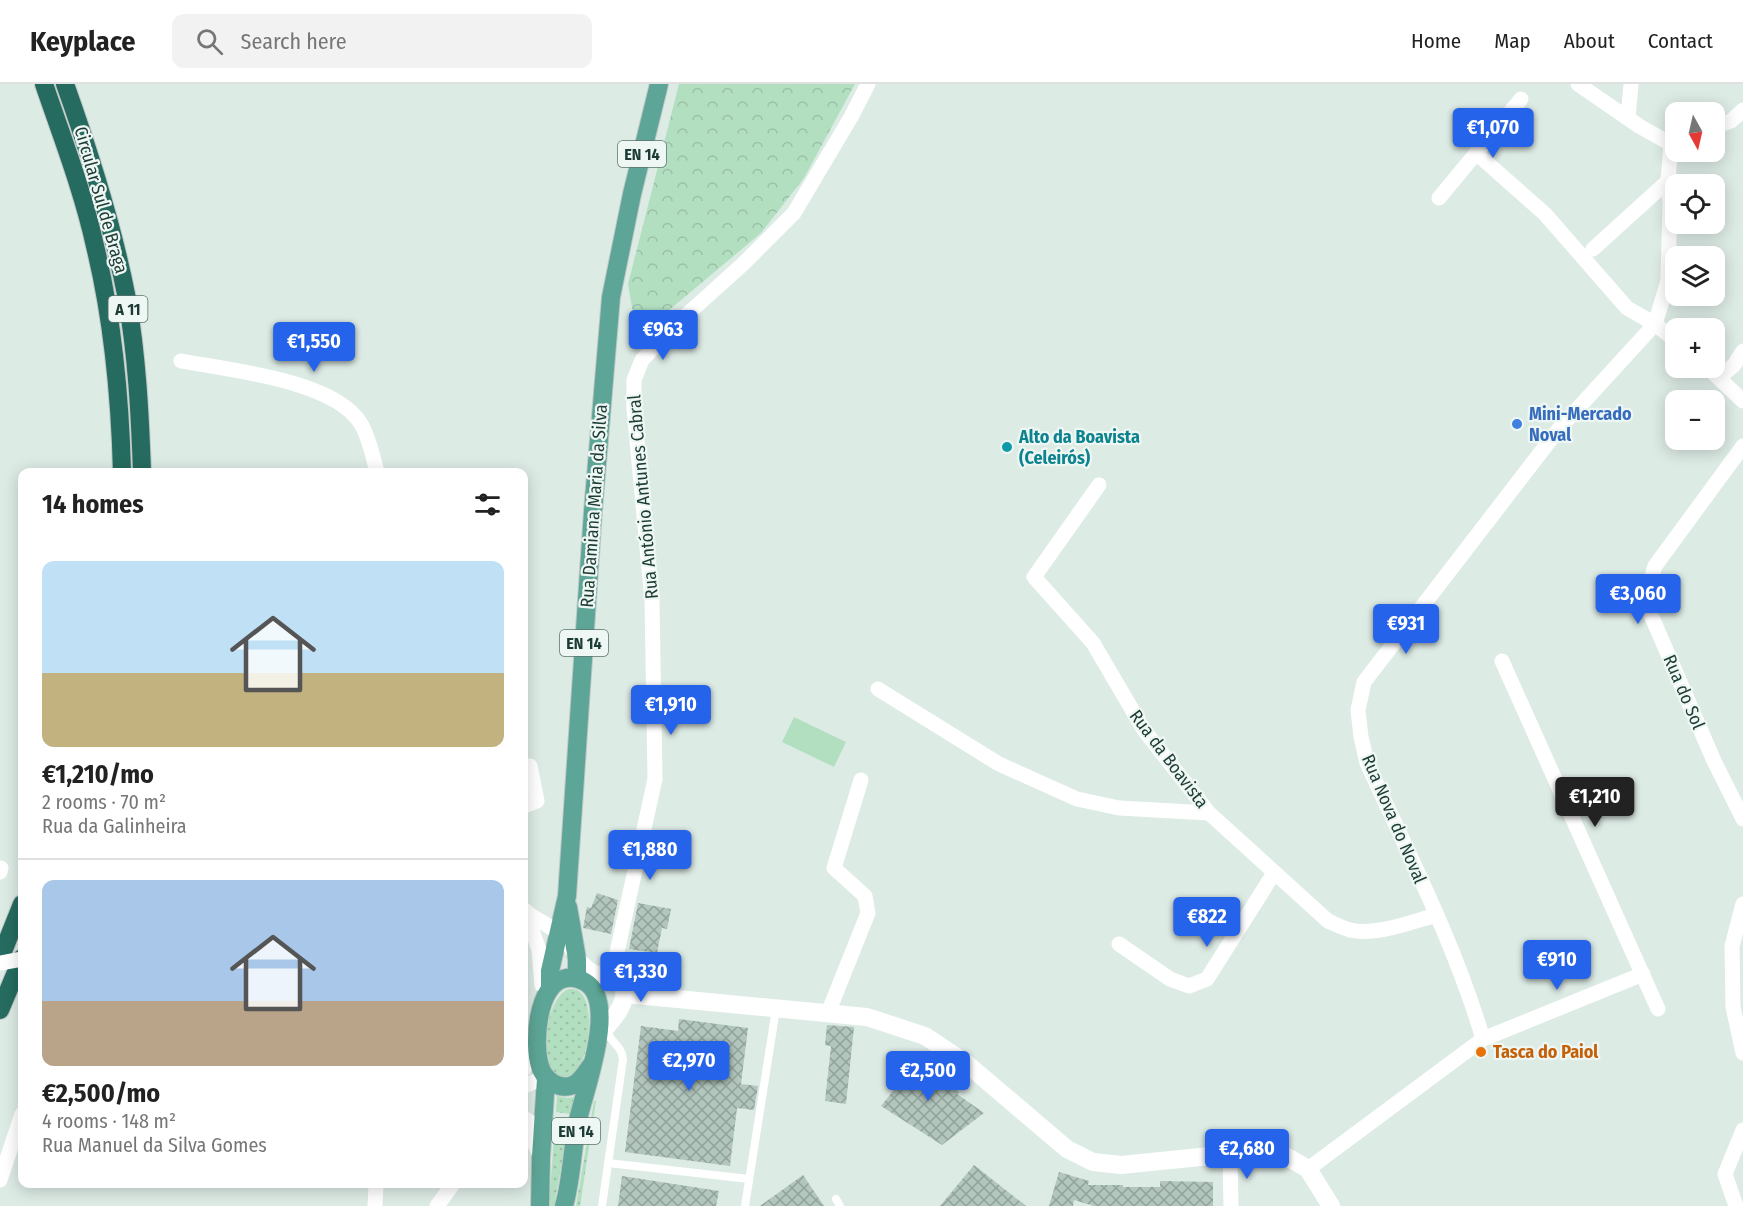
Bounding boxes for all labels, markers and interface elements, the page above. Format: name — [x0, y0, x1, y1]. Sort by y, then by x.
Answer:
search box — [172, 14, 592, 68]
text: Keyplace — [30, 25, 136, 58]
icon: search — [193, 25, 226, 58]
text: Search here — [241, 28, 347, 55]
text: Home — [1411, 28, 1461, 54]
text: Map — [1494, 28, 1531, 54]
text: About — [1564, 28, 1615, 54]
text: Contact — [1648, 28, 1713, 54]
north arrow — [1665, 102, 1725, 162]
map controls — [1665, 102, 1725, 450]
pin: €1,070 — [1444, 108, 1542, 159]
text: €1,070 — [1467, 115, 1519, 139]
street label: Circular Sul de Braga — [70, 124, 133, 276]
road number: EN 14 — [618, 141, 666, 167]
button: locate — [1665, 174, 1725, 234]
button: layers — [1665, 246, 1725, 306]
road number: A 11 — [108, 296, 148, 322]
pin: €963 — [627, 310, 699, 361]
text: €963 — [643, 317, 683, 341]
button: + — [1665, 318, 1725, 378]
pin: €1,550 — [265, 322, 363, 373]
text: €1,550 — [287, 329, 341, 353]
button: − — [1665, 390, 1725, 450]
street label: Rua António Antunes Cabral — [623, 394, 663, 600]
street label: Rua Damiana Maria da Silva — [576, 403, 612, 608]
place label: Mini-Mercado Noval — [1529, 403, 1632, 446]
marker: Mini-Mercado Noval — [1510, 417, 1524, 431]
place label: Alto da Boavista (Celeirós) — [1018, 426, 1140, 469]
marker: Alto da Boavista (Celeirós) — [1000, 440, 1014, 454]
icon: filters — [471, 488, 504, 521]
text: 14 homes — [42, 489, 144, 520]
pin: €3,060 — [1589, 574, 1687, 625]
text: €3,060 — [1610, 581, 1666, 605]
icon: home — [219, 600, 327, 708]
pin: €931 — [1370, 604, 1442, 655]
text: €931 — [1387, 611, 1425, 635]
road number: EN 14 — [560, 630, 608, 656]
street label: Rua do Sol — [1658, 651, 1710, 733]
pin: €1,910 — [622, 685, 720, 736]
text: €1,910 — [645, 692, 697, 716]
street label: Rua da Boavista — [1125, 705, 1213, 813]
street label: Rua Nova do Noval — [1357, 751, 1431, 887]
text: €1,210/mo — [42, 759, 154, 790]
pin: €1,210 — [1546, 777, 1644, 828]
text: €1,210 — [1569, 784, 1621, 808]
text: 2 rooms · 70 m² — [42, 790, 166, 814]
text: Rua da Galinheira — [42, 814, 187, 838]
pin: €1,880 — [601, 830, 699, 881]
text: €1,880 — [622, 837, 678, 861]
pin: €822 — [1171, 897, 1243, 948]
text: €822 — [1187, 904, 1227, 928]
icon: home — [219, 919, 327, 1027]
pin: €910 — [1521, 940, 1593, 991]
text: €910 — [1537, 947, 1577, 971]
pin: €1,330 — [592, 952, 690, 1003]
text: €1,330 — [614, 959, 668, 983]
pin: €2,970 — [640, 1041, 738, 1092]
place label: Tasca do Paiol — [1493, 1041, 1598, 1063]
marker: Tasca do Paiol — [1474, 1045, 1488, 1059]
text: €2,970 — [662, 1048, 716, 1072]
pin: €2,500 — [879, 1051, 977, 1102]
text: €2,500 — [900, 1058, 956, 1082]
text: €2,500/mo — [42, 1078, 160, 1109]
text: 4 rooms · 148 m² — [42, 1109, 176, 1133]
road number: EN 14 — [552, 1118, 600, 1144]
pin: €2,680 — [1198, 1129, 1296, 1180]
text: Rua Manuel da Silva Gomes — [42, 1133, 267, 1157]
text: €2,680 — [1219, 1136, 1275, 1160]

